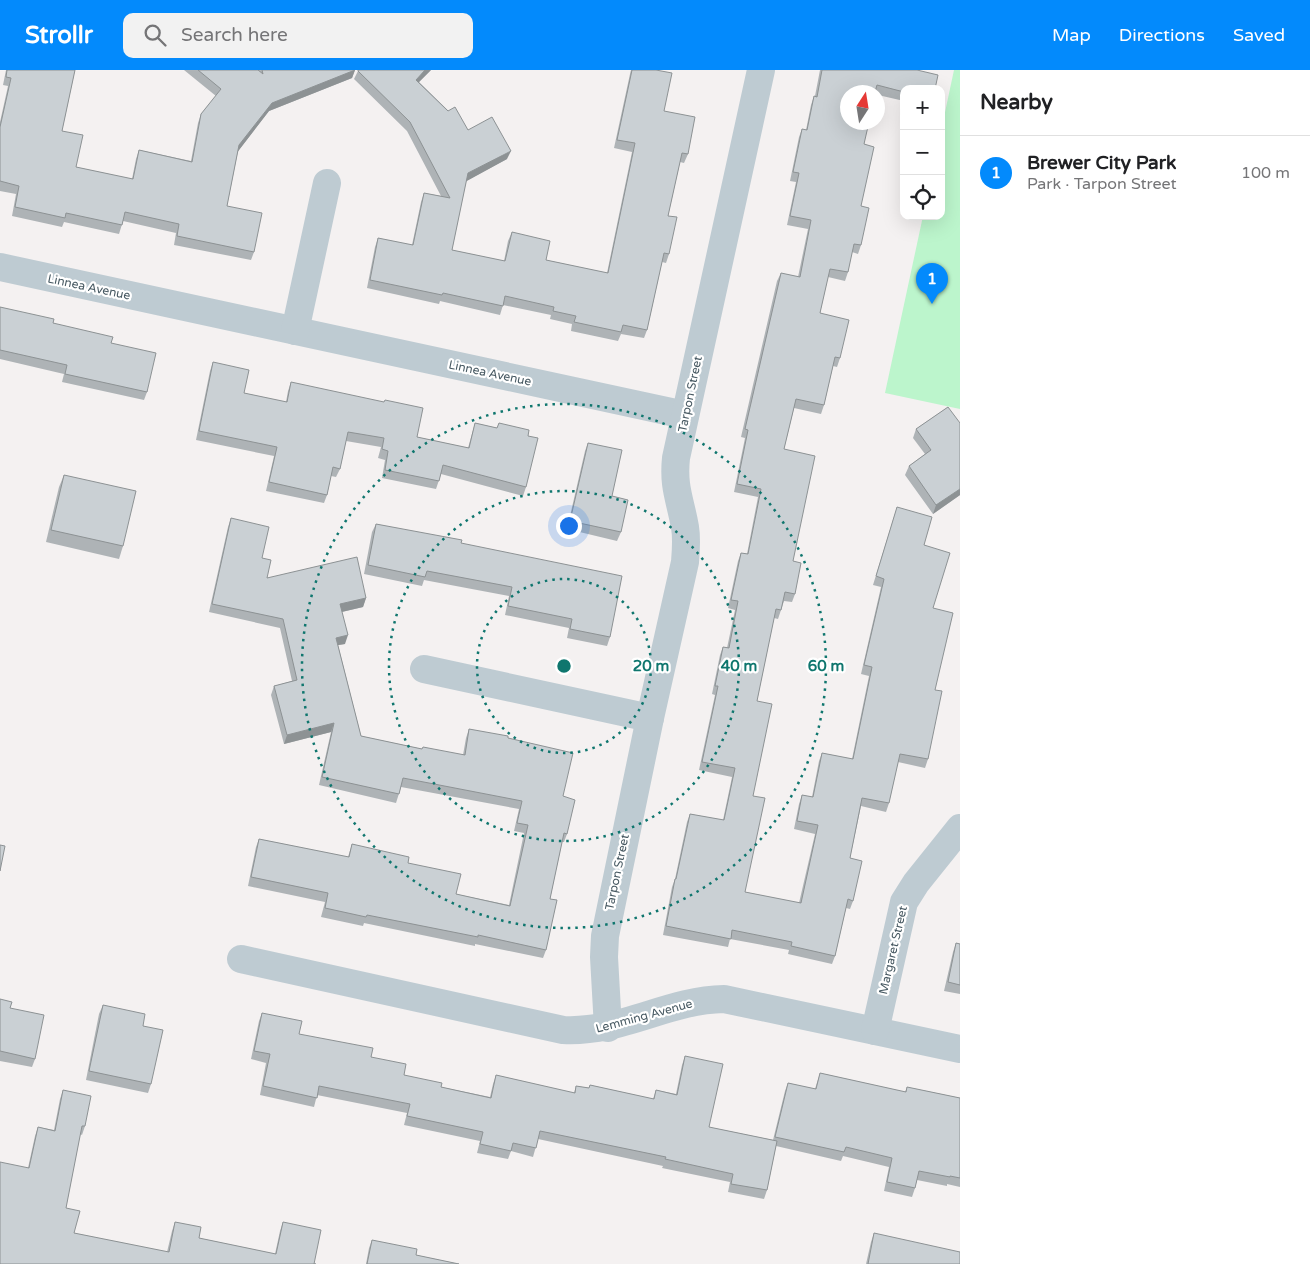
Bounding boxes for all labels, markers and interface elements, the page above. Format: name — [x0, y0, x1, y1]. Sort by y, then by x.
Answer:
search box — [123, 13, 473, 58]
text: Strollr — [25, 21, 93, 50]
icon: search — [141, 21, 169, 49]
text: Search here — [181, 24, 288, 46]
text: Map — [1052, 24, 1091, 46]
text: Directions — [1119, 24, 1205, 46]
text: Saved — [1233, 24, 1285, 46]
north arrow — [840, 85, 885, 130]
map controls — [900, 85, 945, 220]
button: + — [900, 85, 945, 130]
text: Nearby — [980, 90, 1053, 115]
button: − — [900, 130, 945, 175]
text: Brewer City Park — [1027, 152, 1176, 174]
text: 1 — [991, 163, 1001, 183]
text: 100 m — [1241, 163, 1290, 183]
text: Park · Tarpon Street — [1027, 174, 1177, 194]
button: locate — [900, 175, 945, 220]
pin: 1 — [916, 263, 948, 304]
street label: Linnea Avenue — [46, 271, 132, 303]
street label: Tarpon Street — [675, 354, 705, 433]
street label: Linnea Avenue — [447, 357, 533, 389]
your location — [556, 513, 582, 539]
centre of rings — [555, 657, 573, 675]
text: 20 m — [633, 657, 669, 675]
text: 40 m — [721, 657, 757, 675]
text: 60 m — [808, 657, 844, 675]
street label: Tarpon Street — [602, 832, 632, 911]
street label: Margaret Street — [876, 904, 910, 996]
street label: Lemming Avenue — [594, 996, 694, 1036]

